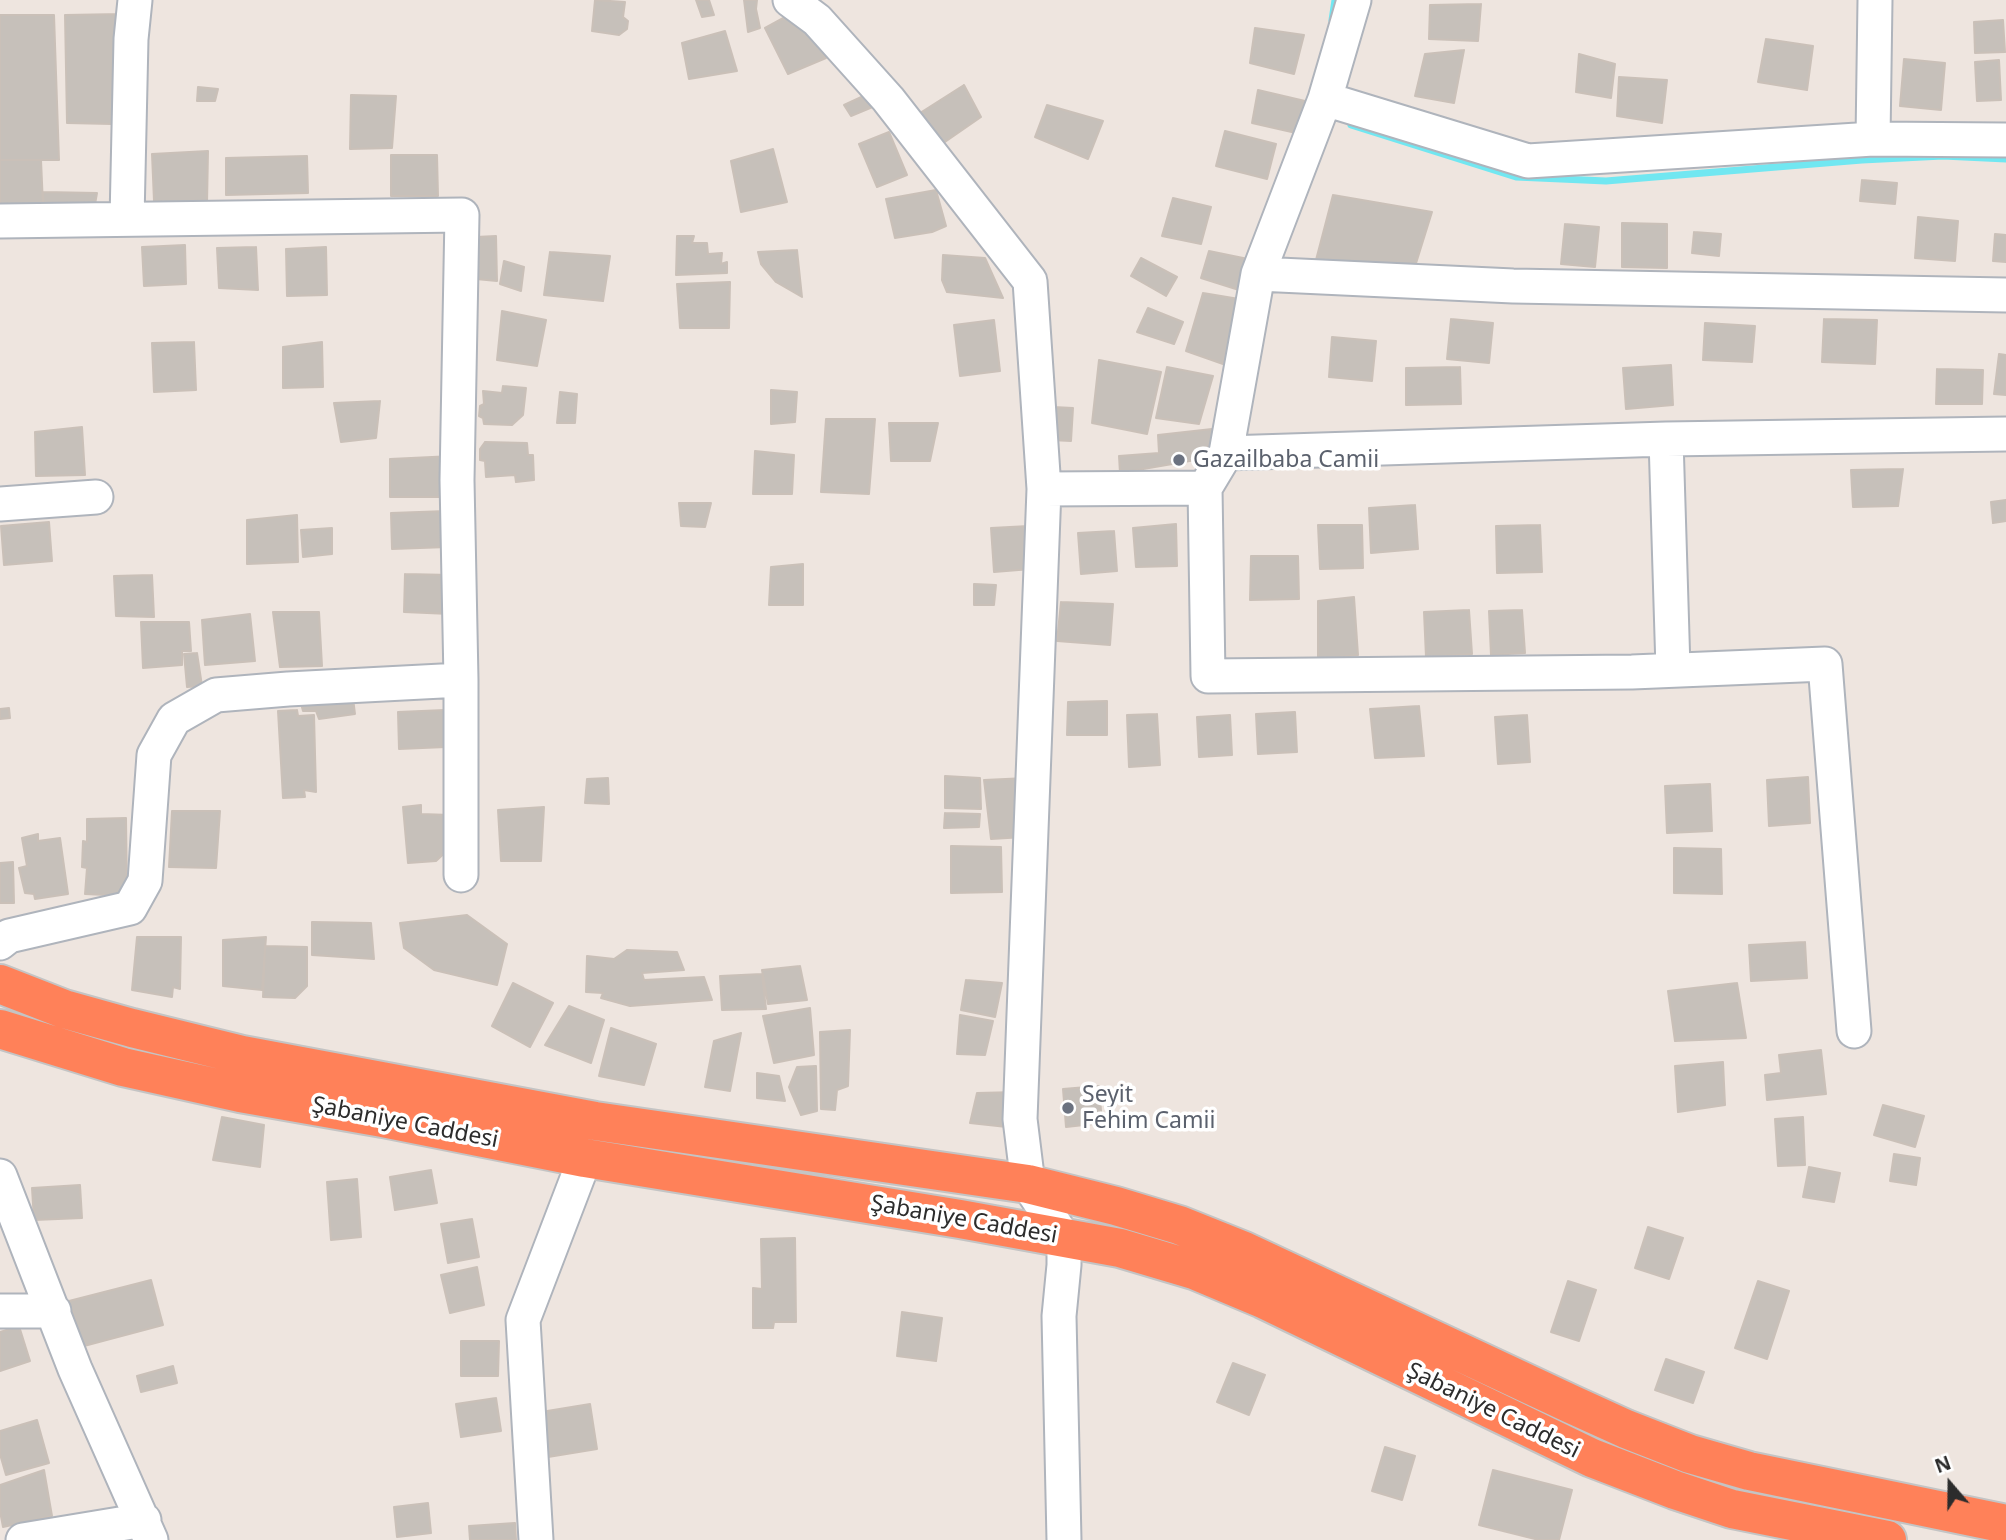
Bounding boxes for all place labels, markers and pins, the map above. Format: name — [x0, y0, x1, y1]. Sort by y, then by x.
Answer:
place label: Gazailbaba Camii — [1193, 446, 1379, 474]
marker: Gazailbaba Camii — [1171, 452, 1187, 468]
place label: Seyit Fehim Camii — [1082, 1081, 1215, 1135]
marker: Seyit Fehim Camii — [1060, 1100, 1076, 1116]

